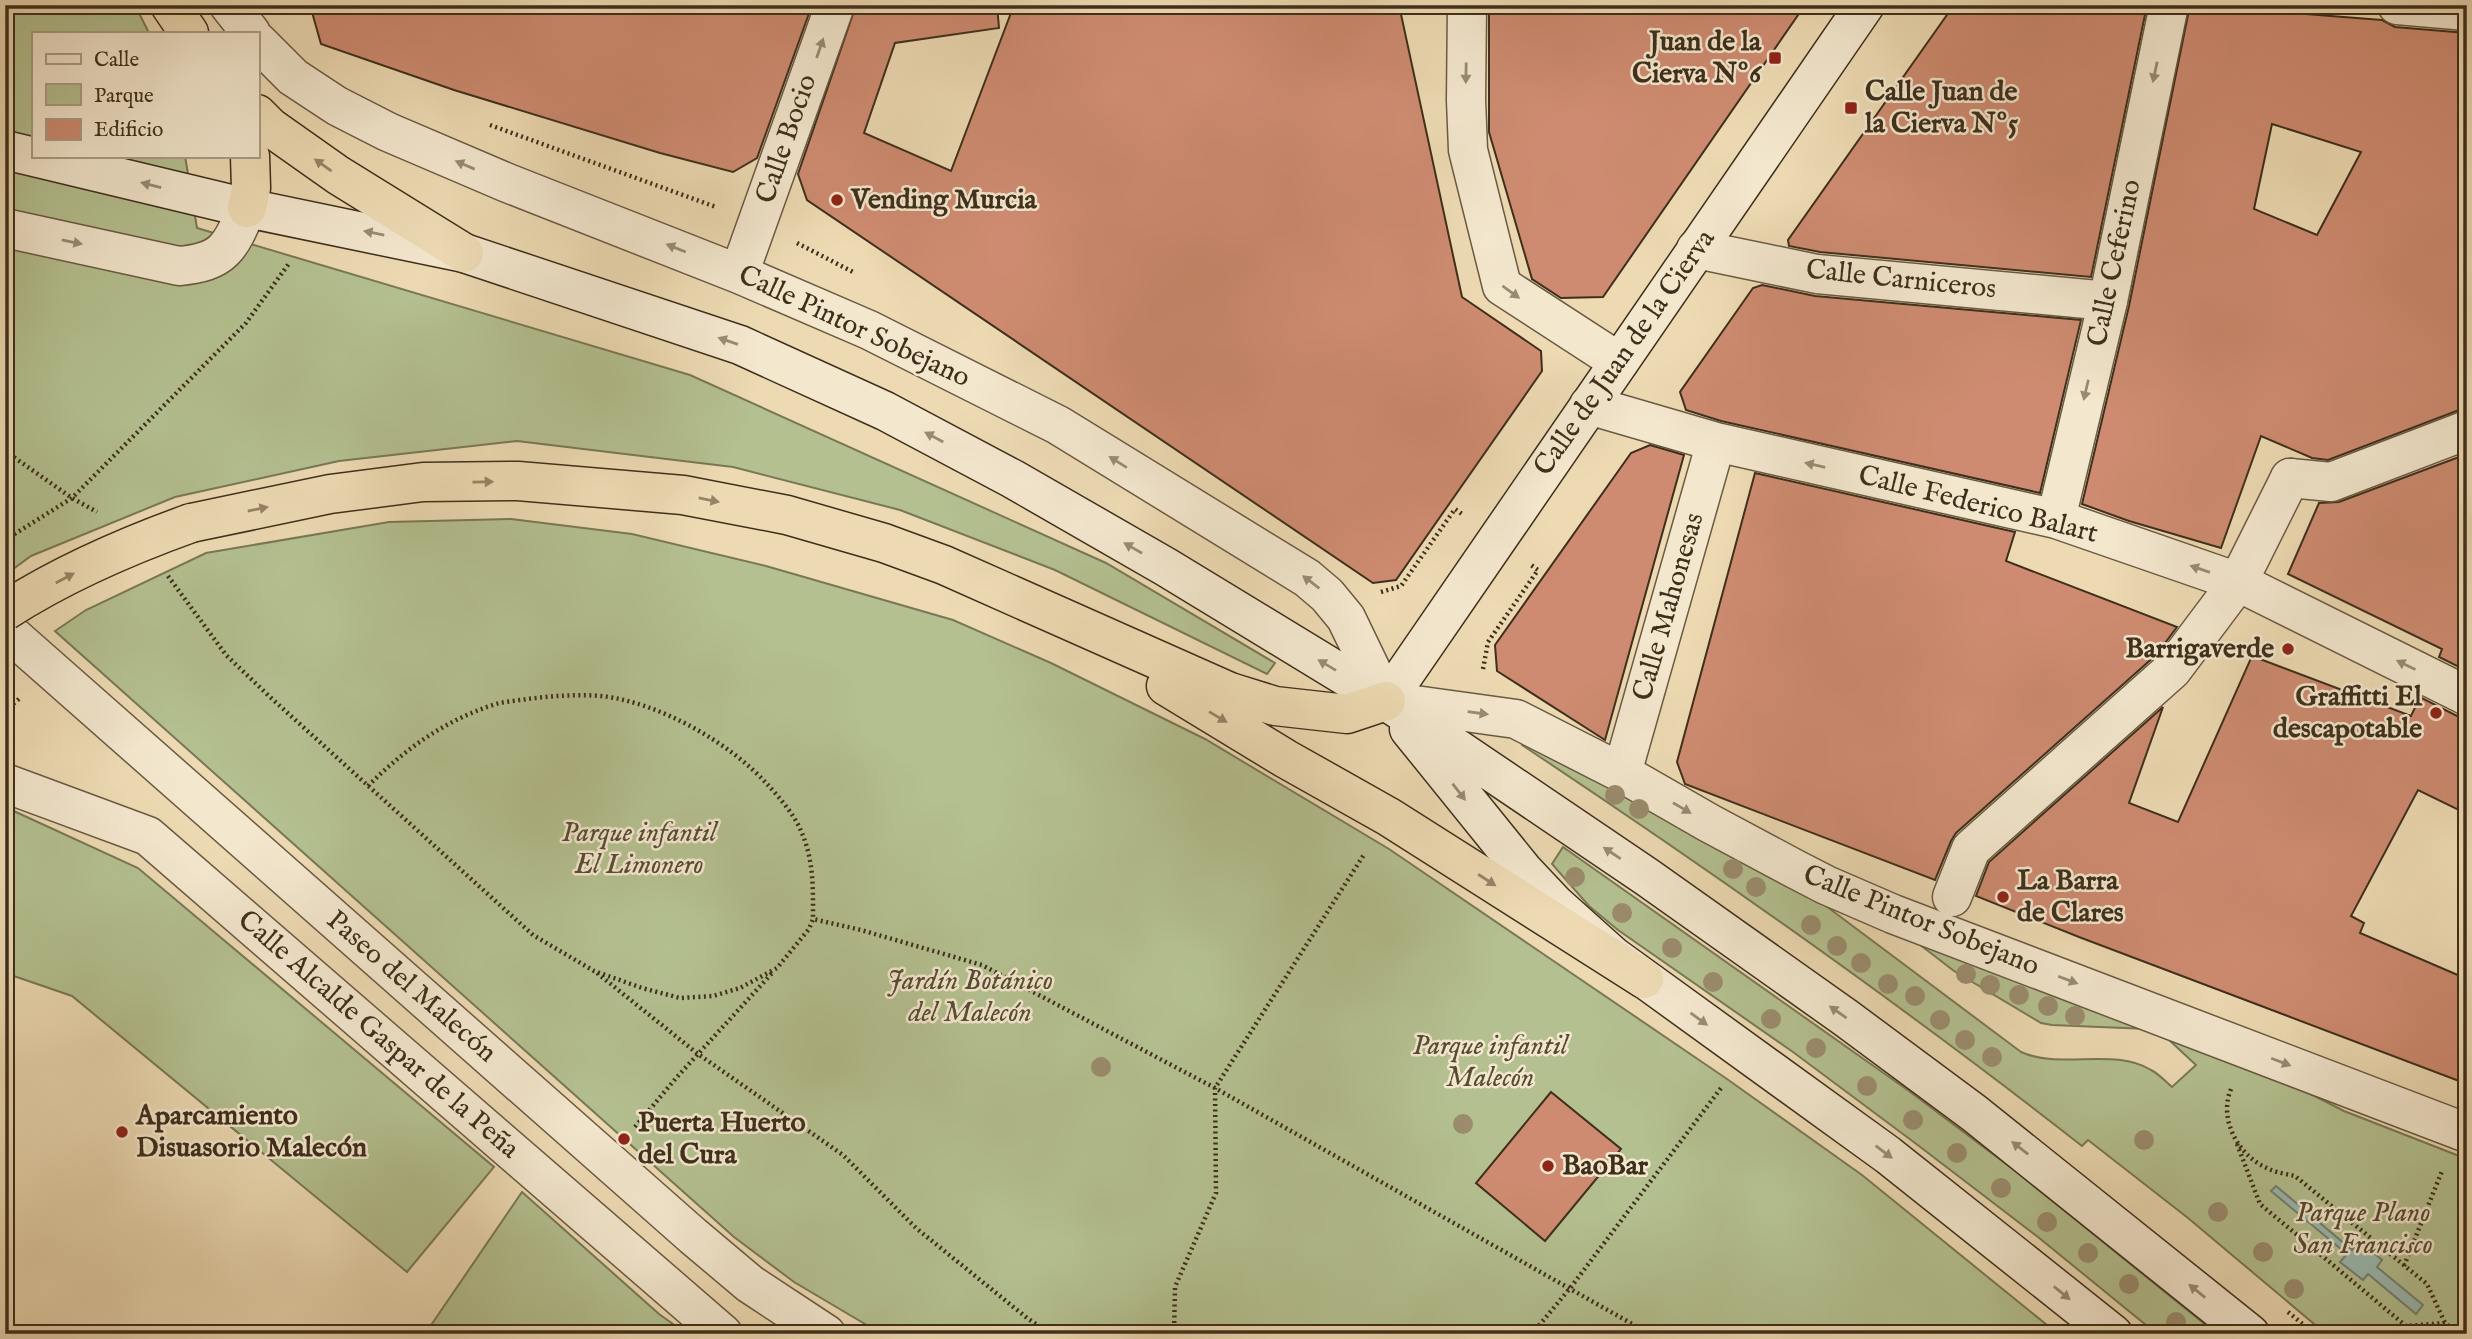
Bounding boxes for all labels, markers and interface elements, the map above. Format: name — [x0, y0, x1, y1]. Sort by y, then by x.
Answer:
place label: Juan de la Cierva Nº6 — [1632, 25, 1762, 92]
legend — [32, 32, 259, 158]
one-way arrow — [815, 37, 826, 58]
text: Calle — [94, 47, 139, 74]
marker: Juan de la Cierva Nº6 — [1767, 50, 1783, 66]
one-way arrow — [2149, 61, 2160, 83]
one-way arrow — [1460, 63, 1472, 85]
street label: Calle Bocio — [749, 70, 825, 208]
place label: Calle Juan de la Cierva Nº5 — [1864, 75, 2018, 142]
text: Parque — [94, 83, 154, 110]
marker: Calle Juan de la Cierva Nº5 — [1843, 100, 1859, 116]
text: Edificio — [94, 117, 163, 144]
one-way arrow — [314, 158, 332, 172]
one-way arrow — [454, 159, 475, 170]
street label: Calle Ceferino — [2080, 176, 2150, 350]
one-way arrow — [140, 179, 162, 190]
place label: Vending Murcia — [850, 183, 1038, 218]
marker: Vending Murcia — [829, 192, 845, 208]
street label: Calle de Juan de la Cierva — [1527, 222, 1724, 483]
one-way arrow — [363, 228, 385, 239]
one-way arrow — [61, 237, 83, 248]
one-way arrow — [666, 243, 687, 254]
street label: Calle Carniceros — [1804, 253, 1998, 307]
street label: Calle Pintor Sobejano — [733, 258, 975, 396]
one-way arrow — [1502, 285, 1520, 299]
one-way arrow — [717, 335, 738, 346]
one-way arrow — [2081, 379, 2092, 401]
one-way arrow — [924, 431, 944, 442]
one-way arrow — [1109, 456, 1128, 468]
street label: Calle Federico Balart — [1855, 458, 2102, 552]
one-way arrow — [1804, 459, 1826, 470]
one-way arrow — [472, 476, 494, 487]
one-way arrow — [698, 495, 720, 506]
one-way arrow — [247, 503, 269, 514]
street label: Calle Mahonesas — [1625, 509, 1713, 705]
one-way arrow — [1123, 541, 1142, 554]
one-way arrow — [2189, 563, 2210, 574]
one-way arrow — [55, 572, 75, 584]
one-way arrow — [1302, 576, 1320, 590]
place label: Barrigaverde — [2125, 632, 2274, 667]
marker: Barrigaverde — [2280, 641, 2296, 657]
one-way arrow — [1318, 659, 1337, 671]
one-way arrow — [2396, 660, 2416, 671]
place label: Graffitti El descapotable — [2273, 680, 2423, 747]
marker: Graffitti El descapotable — [2428, 705, 2444, 721]
one-way arrow — [1467, 708, 1489, 719]
one-way arrow — [1208, 711, 1227, 724]
one-way arrow — [1452, 783, 1466, 801]
one-way arrow — [1673, 802, 1692, 814]
park label: Parque infantil El Limonero — [561, 816, 719, 883]
one-way arrow — [1603, 846, 1621, 860]
street label: Calle Pintor Sobejano — [1798, 858, 2044, 984]
place label: La Barra de Clares — [2017, 864, 2124, 931]
one-way arrow — [1478, 873, 1497, 886]
marker: La Barra de Clares — [1995, 889, 2011, 905]
street label: Calle Alcalde Gaspar de la Peña — [230, 903, 527, 1167]
street label: Paseo del Malecón — [319, 903, 503, 1071]
park label: Jardín Botánico del Malecón — [887, 964, 1053, 1031]
one-way arrow — [2058, 975, 2079, 986]
one-way arrow — [1829, 1005, 1847, 1019]
one-way arrow — [1690, 1012, 1708, 1026]
park label: Parque infantil Malecón — [1412, 1029, 1570, 1096]
one-way arrow — [2270, 1056, 2291, 1067]
place label: Aparcamiento Disuasorio Malecón — [135, 1099, 367, 1166]
place label: Puerta Huerto del Cura — [638, 1106, 806, 1173]
marker: Aparcamiento Disuasorio Malecón — [114, 1124, 130, 1140]
marker: Puerta Huerto del Cura — [616, 1131, 632, 1147]
one-way arrow — [2011, 1141, 2029, 1156]
one-way arrow — [1875, 1145, 1893, 1159]
place label: BaoBar — [1562, 1149, 1649, 1184]
marker: BaoBar — [1540, 1158, 1556, 1174]
park label: Parque Plano San Francisco — [2293, 1196, 2433, 1263]
one-way arrow — [2189, 1283, 2207, 1298]
one-way arrow — [2054, 1285, 2071, 1300]

